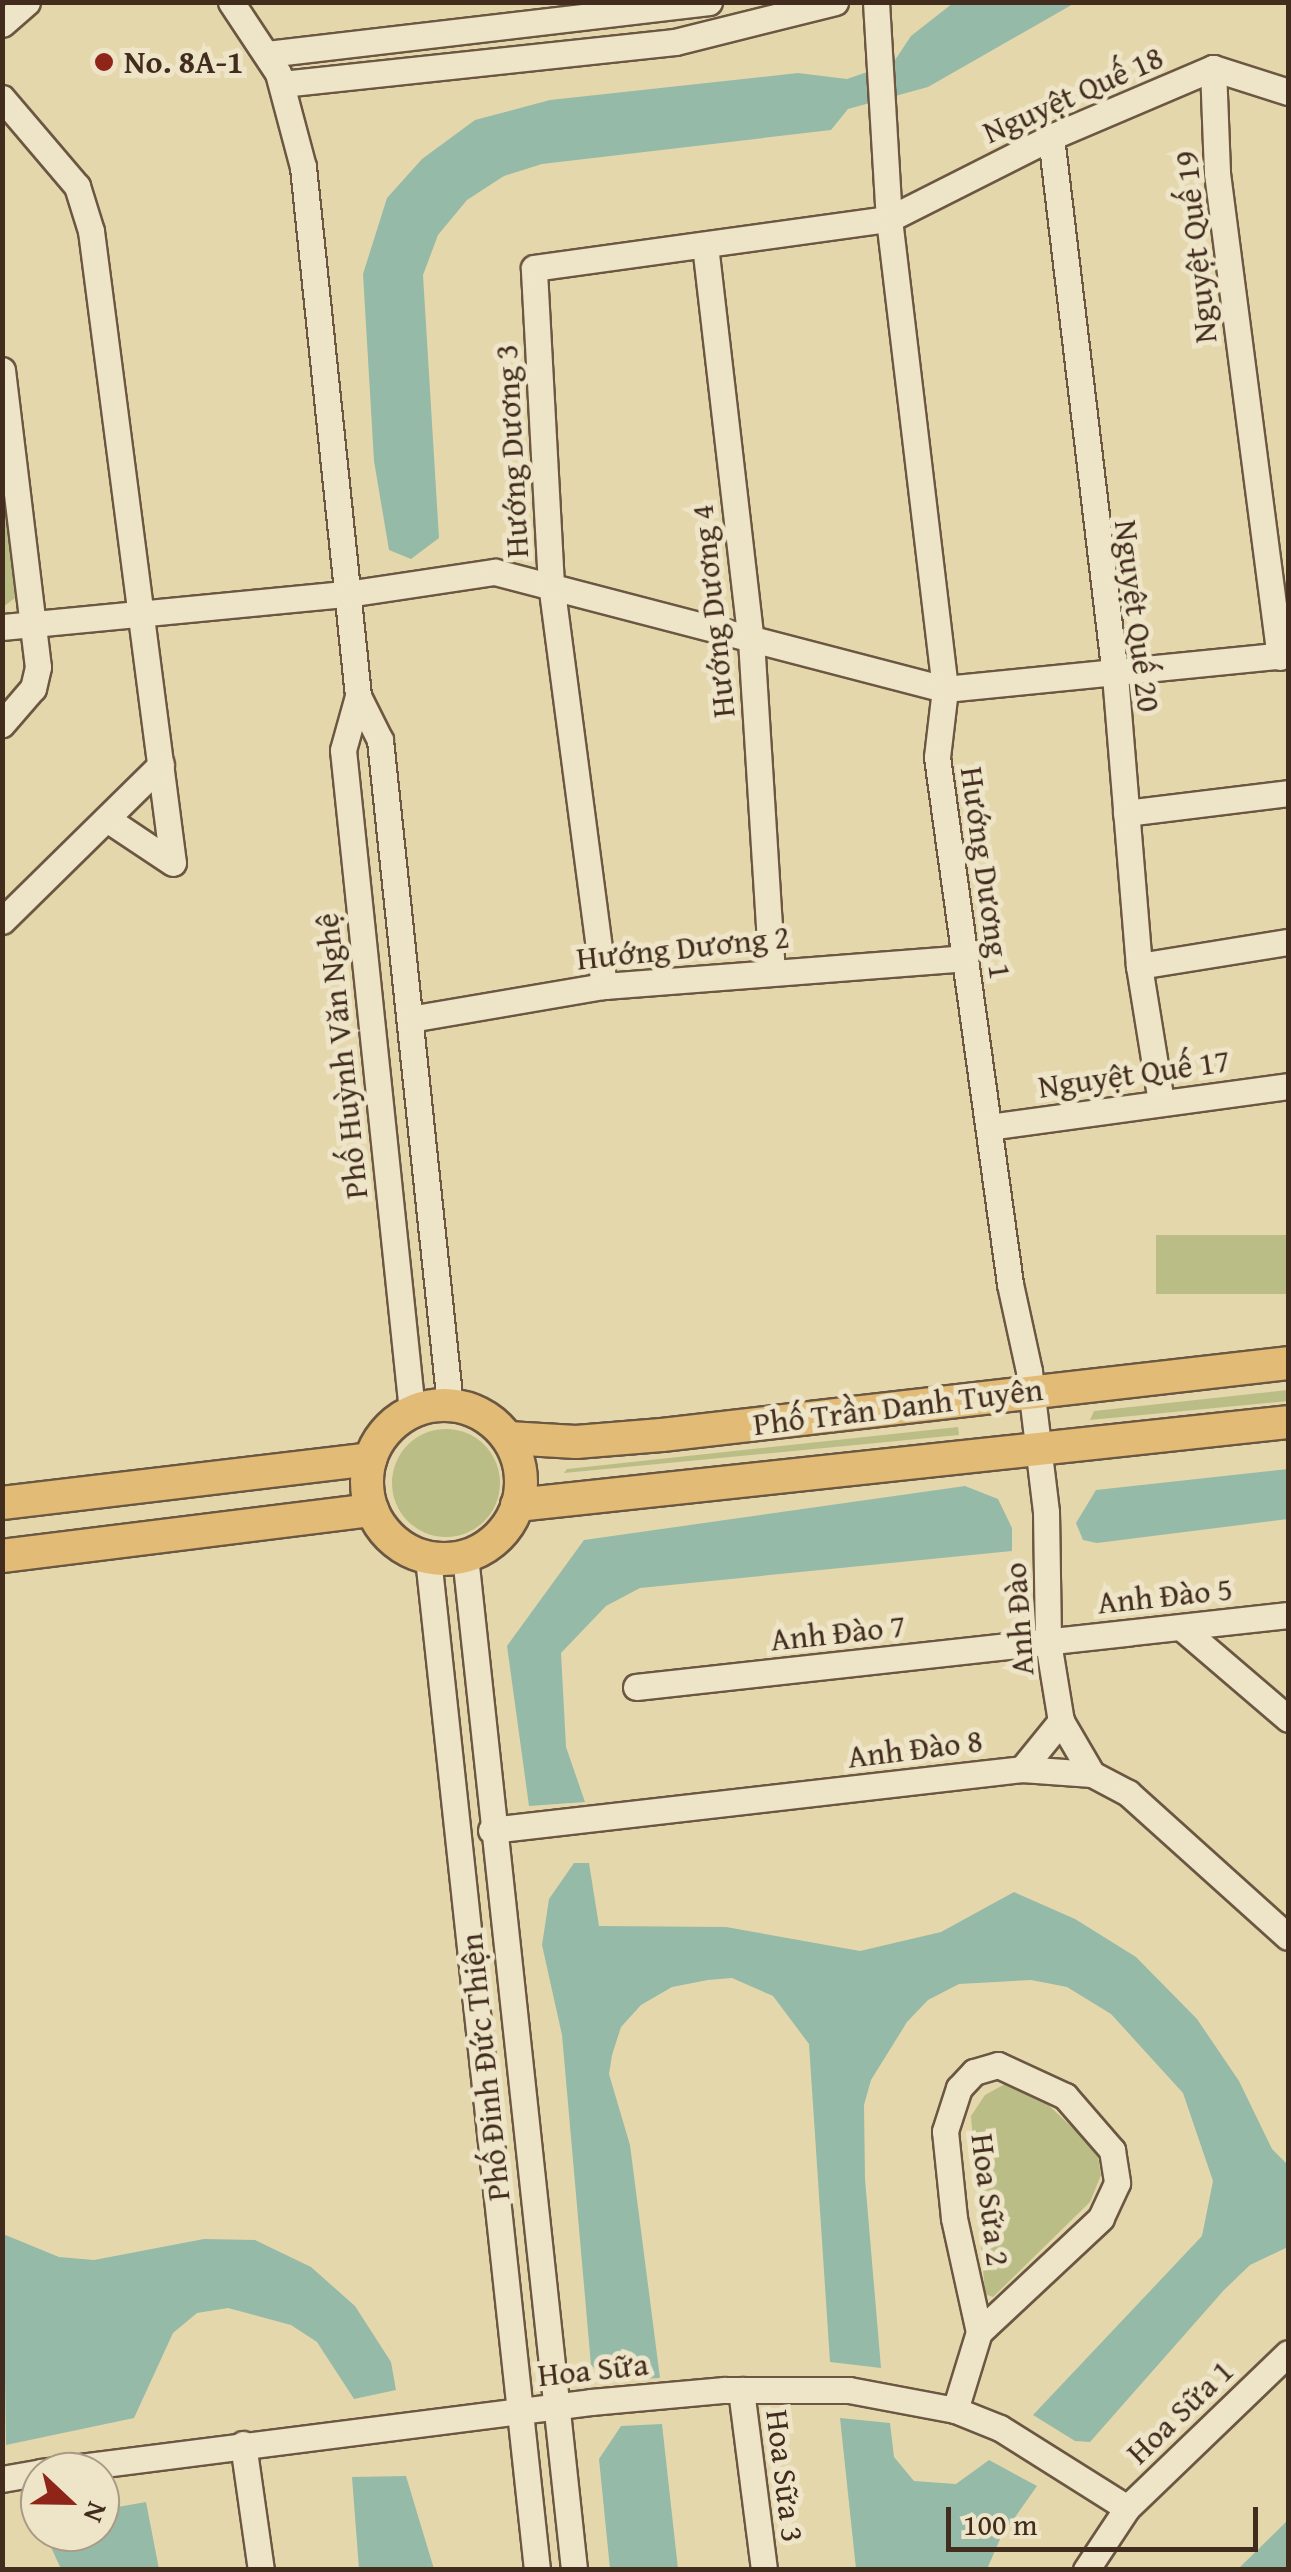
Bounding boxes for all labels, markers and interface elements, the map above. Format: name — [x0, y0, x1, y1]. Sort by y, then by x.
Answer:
street label: Nguyệt Quế 18 — [977, 38, 1169, 152]
place label: No. 8A-1 — [124, 43, 244, 81]
marker: No. 8A-1 — [93, 51, 115, 73]
street label: Nguyệt Quế 19 — [1167, 149, 1225, 345]
street label: Hướng Dương 3 — [487, 343, 537, 559]
street label: Hướng Dương 4 — [683, 503, 743, 719]
street label: Nguyệt Quế 20 — [1106, 518, 1168, 714]
street label: Hướng Dương 1 — [952, 764, 1020, 982]
street label: Phố Huỳnh Văn Nghệ — [308, 911, 376, 1201]
street label: Hướng Dương 2 — [575, 918, 791, 978]
street label: Nguyệt Quế 17 — [1036, 1042, 1232, 1106]
street label: Phố Trần Danh Tuyên — [751, 1370, 1045, 1444]
street label: Anh Đào — [996, 1561, 1042, 1677]
street label: Anh Đào 5 — [1095, 1570, 1235, 1622]
street label: Anh Đào 7 — [768, 1607, 908, 1659]
street label: Anh Đào 8 — [845, 1722, 985, 1776]
street label: Phố Đinh Đức Thiện — [452, 1931, 518, 2203]
street label: Hoa Sữa 2 — [963, 2132, 1017, 2268]
street label: Hoa Sữa — [536, 2345, 650, 2395]
street label: Hoa Sữa 1 — [1119, 2352, 1241, 2472]
street label: Hoa Sữa 3 — [758, 2408, 812, 2544]
north arrow — [20, 2452, 120, 2552]
scale bar — [951, 2487, 1264, 2549]
text: N — [74, 2496, 119, 2529]
text: 100 m — [963, 2502, 1037, 2546]

